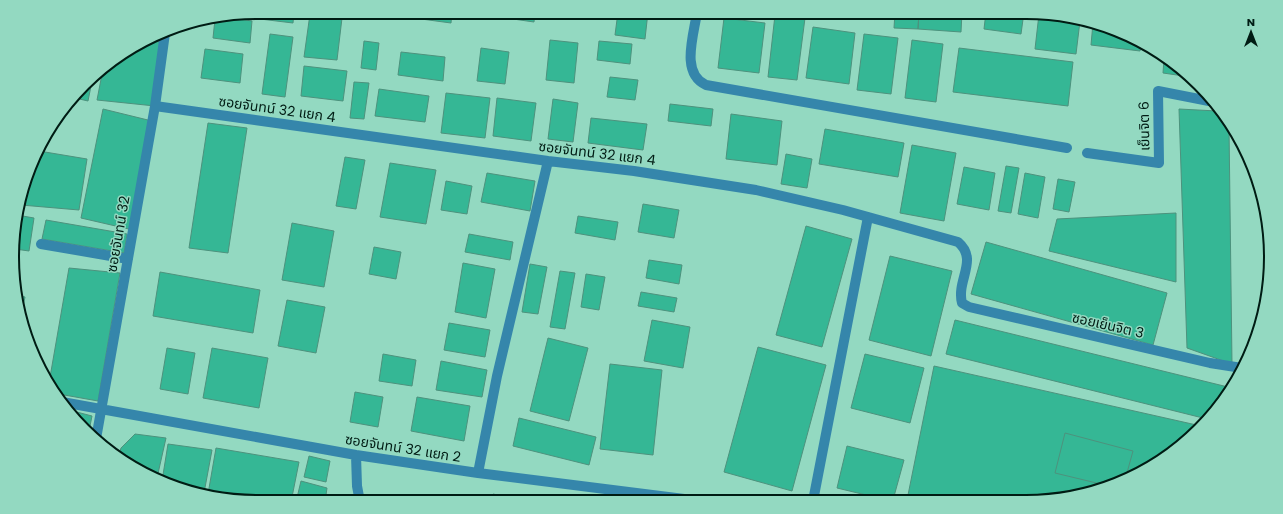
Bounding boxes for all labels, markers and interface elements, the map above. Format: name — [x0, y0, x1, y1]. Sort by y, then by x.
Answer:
north arrow — [1231, 12, 1271, 52]
text: N — [1247, 14, 1255, 30]
street label: ซอยจันทน์ 32 แยก 4 — [217, 91, 337, 127]
street label: เย็นจิต 6 — [1134, 101, 1154, 151]
street label: ซอยจันทน์ 32 แยก 4 — [537, 136, 657, 170]
street label: ซอยจันทน์ 32 — [101, 194, 135, 274]
street label: ซอยเย็นจิต 3 — [1070, 307, 1146, 343]
street label: ซอยจันทน์ 32 แยก 2 — [344, 429, 462, 467]

